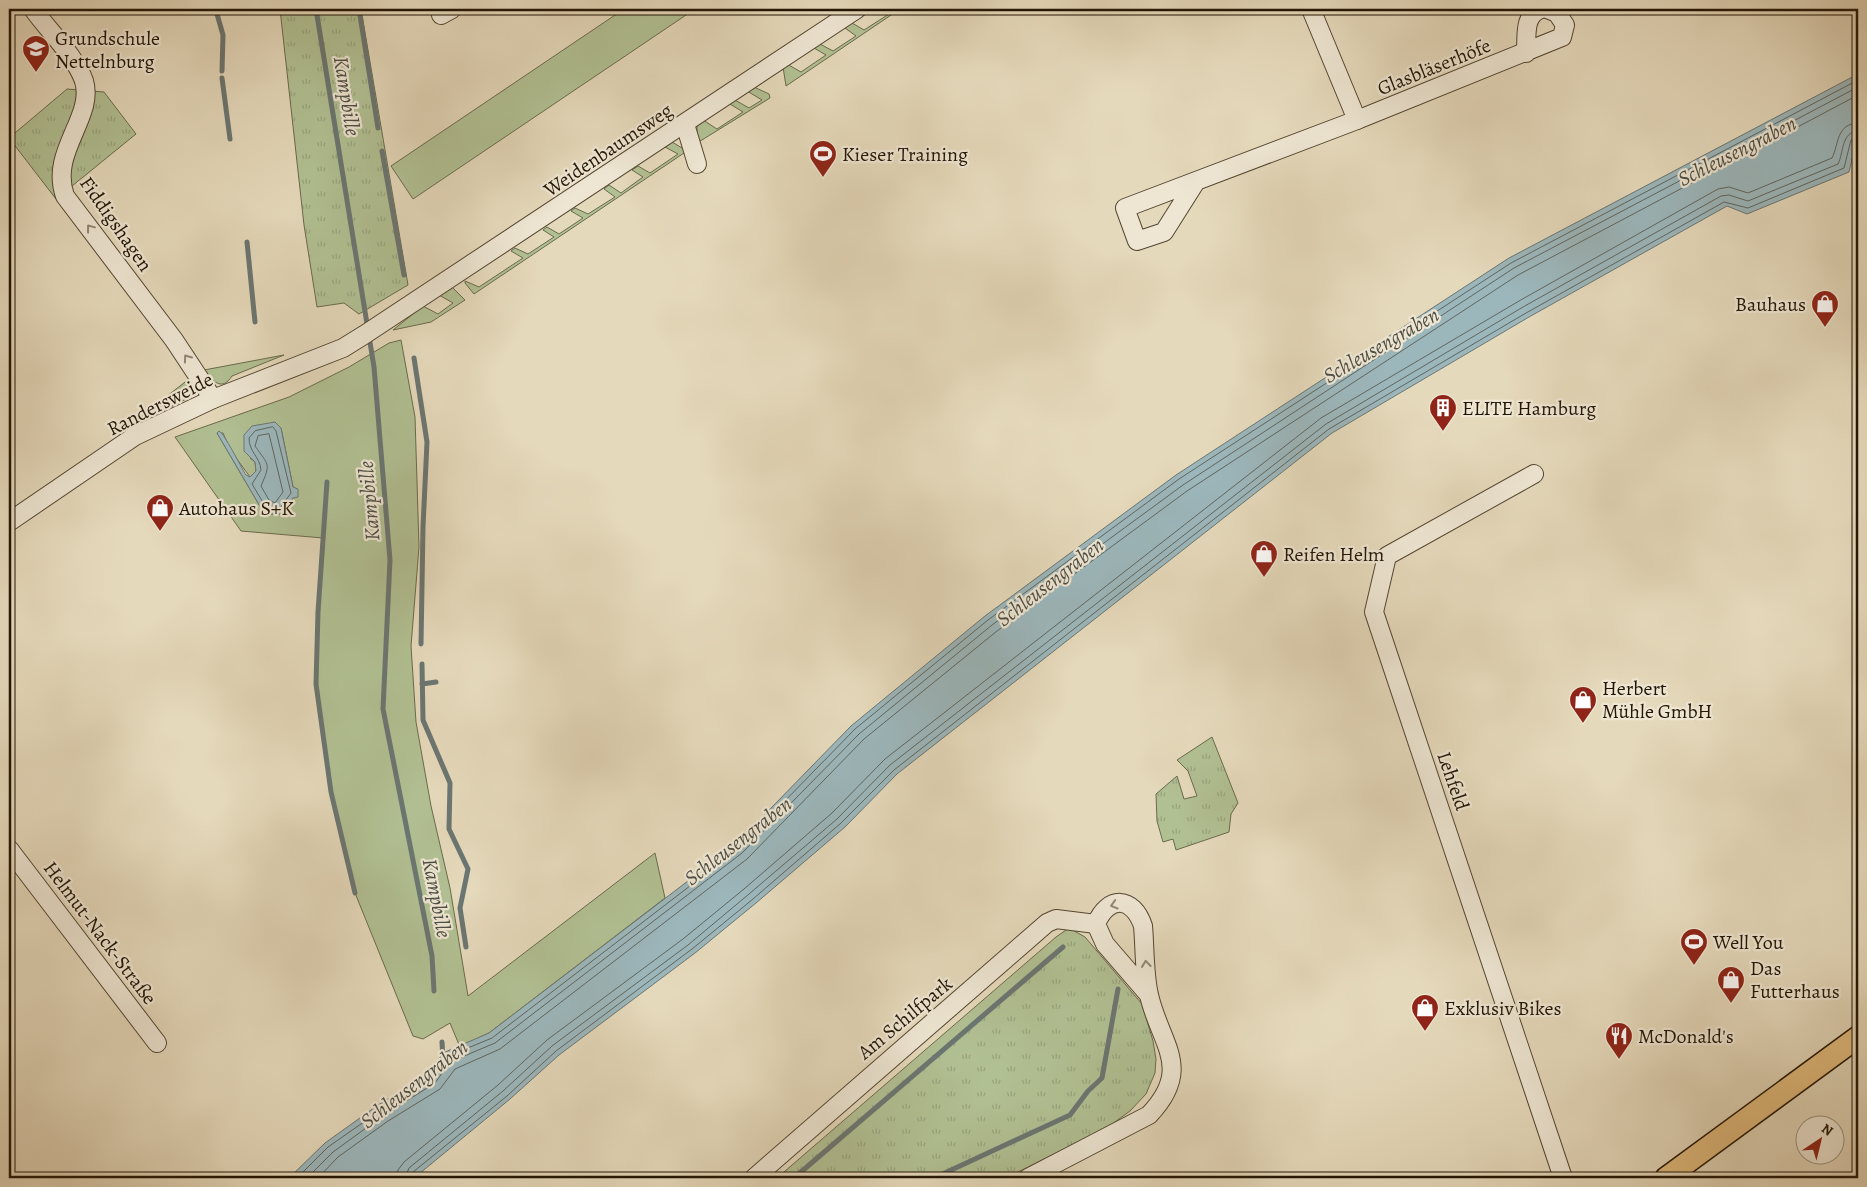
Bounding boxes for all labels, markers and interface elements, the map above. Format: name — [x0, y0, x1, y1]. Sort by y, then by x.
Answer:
place label: Grundschule Nettelnburg — [55, 25, 160, 75]
street label: Glasbläserhöfe — [1373, 32, 1495, 102]
school or university icon: Grundschule Nettelnburg — [21, 34, 51, 73]
water label: Kampbille — [327, 54, 367, 138]
street label: Weidenbaumsweg — [537, 97, 678, 204]
water label: Schleusengraben — [1673, 109, 1801, 193]
sports icon: Kieser Training — [808, 139, 838, 178]
place label: Kieser Training — [842, 141, 968, 168]
street label: Fiddigshagen — [73, 171, 159, 277]
one-way arrow — [87, 225, 95, 234]
shop icon: Bauhaus — [1810, 289, 1840, 328]
place label: Bauhaus — [1735, 291, 1806, 318]
water label: Schleusengraben — [1318, 301, 1444, 389]
one-way arrow — [184, 354, 193, 364]
street label: Randersweide — [102, 366, 218, 442]
building icon: ELITE Hamburg — [1428, 393, 1458, 432]
place label: ELITE Hamburg — [1462, 395, 1596, 422]
water label: Kampbille — [352, 459, 386, 542]
shop icon: Autohaus S+K — [145, 493, 175, 532]
place label: Autohaus S+K — [178, 495, 294, 522]
water label: Schleusengraben — [990, 531, 1110, 633]
shop icon: Reifen Helm — [1249, 539, 1279, 578]
place label: Reifen Helm — [1283, 541, 1385, 568]
place label: Herbert Mühle GmbH — [1602, 675, 1712, 725]
shop icon: Herbert Mühle GmbH — [1568, 685, 1598, 724]
street label: Lehfeld — [1430, 748, 1476, 814]
water label: Schleusengraben — [678, 790, 798, 892]
street label: Helmut-Nack-Straße — [37, 856, 163, 1010]
water label: Kampbille — [416, 856, 458, 940]
one-way arrow — [1110, 900, 1119, 910]
sports icon: Well You — [1679, 927, 1709, 966]
place label: Well You — [1712, 929, 1784, 956]
place label: Das Futterhaus — [1750, 955, 1840, 1005]
one-way arrow — [1141, 960, 1152, 968]
shop icon: Das Futterhaus — [1716, 965, 1746, 1004]
street label: Am Schilfpark — [851, 970, 958, 1066]
shop icon: Exklusiv Bikes — [1410, 993, 1440, 1032]
place label: Exklusiv Bikes — [1444, 995, 1561, 1022]
restaurant icon: McDonald's — [1604, 1021, 1634, 1060]
place label: McDonald's — [1638, 1023, 1734, 1050]
water label: Schleusengraben — [354, 1033, 474, 1135]
north arrow — [1794, 1114, 1844, 1164]
text: N — [1818, 1119, 1837, 1140]

